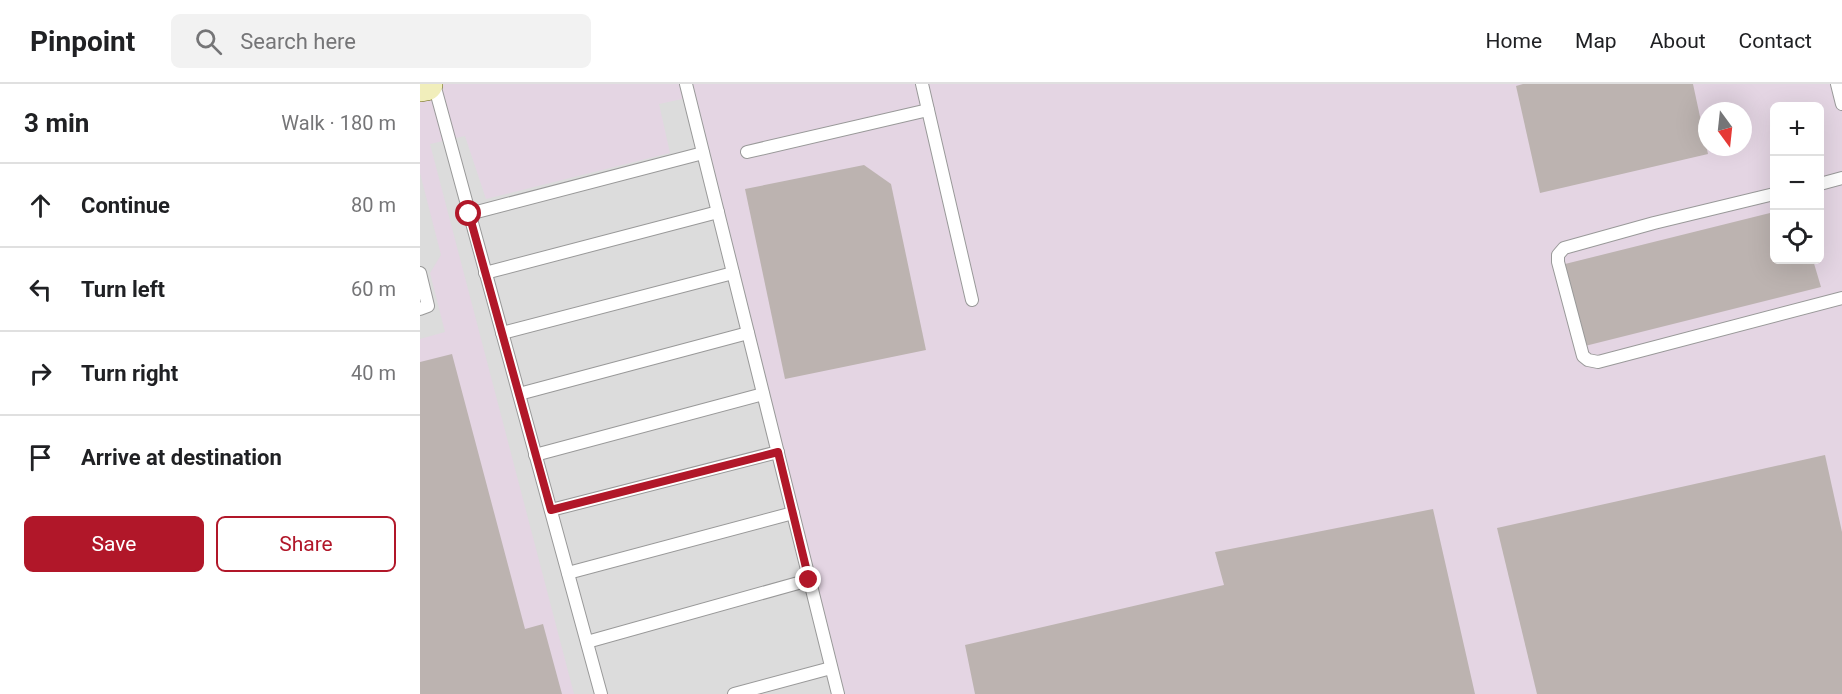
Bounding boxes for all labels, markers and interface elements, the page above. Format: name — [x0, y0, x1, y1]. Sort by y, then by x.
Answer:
search box — [171, 14, 591, 68]
text: Pinpoint — [30, 25, 135, 58]
icon: search — [192, 25, 225, 58]
text: Search here — [240, 29, 356, 54]
text: Home — [1486, 29, 1542, 53]
text: Map — [1575, 29, 1617, 53]
text: About — [1650, 29, 1706, 53]
text: Contact — [1739, 29, 1812, 53]
north arrow — [1698, 102, 1752, 156]
map controls — [1770, 102, 1824, 264]
button: + — [1770, 102, 1824, 156]
text: 3 min — [24, 108, 89, 138]
text: Walk · 180 m — [281, 111, 396, 135]
button: − — [1770, 156, 1824, 210]
icon: ahead — [24, 189, 57, 222]
text: Continue — [81, 193, 170, 218]
text: 80 m — [351, 193, 396, 217]
route start — [455, 200, 481, 226]
button: locate — [1770, 210, 1824, 264]
icon: left — [24, 273, 57, 306]
text: Turn left — [81, 277, 165, 302]
text: 60 m — [351, 277, 396, 301]
icon: right — [24, 357, 57, 390]
text: Turn right — [81, 361, 178, 386]
text: 40 m — [351, 361, 396, 385]
icon: arrive — [24, 441, 57, 474]
text: Arrive at destination — [81, 445, 282, 470]
button: Save — [24, 516, 204, 572]
button: Share — [216, 516, 396, 572]
route end — [795, 566, 821, 592]

